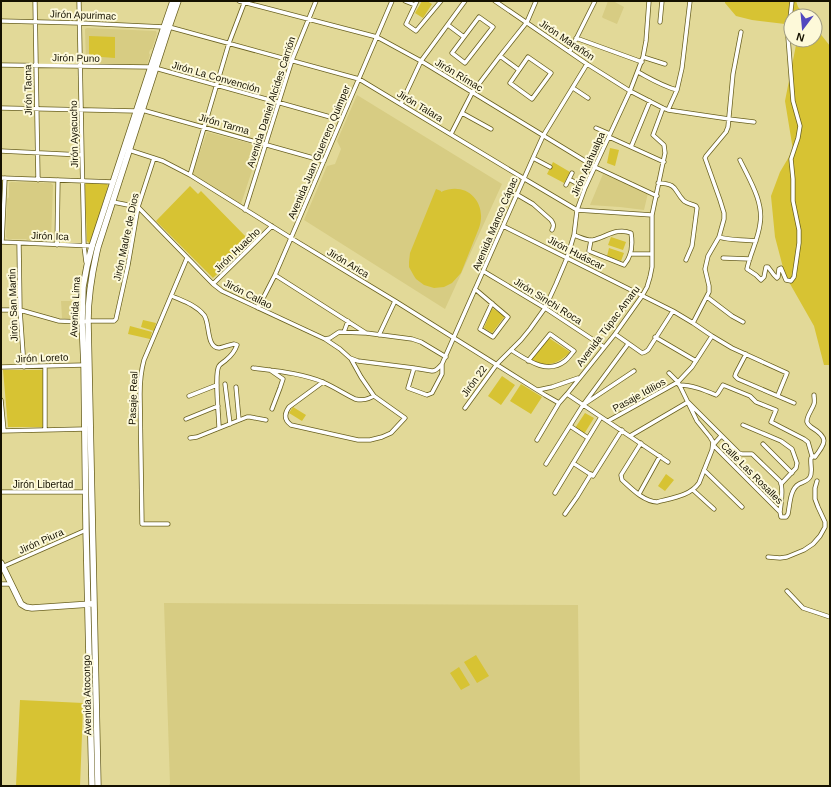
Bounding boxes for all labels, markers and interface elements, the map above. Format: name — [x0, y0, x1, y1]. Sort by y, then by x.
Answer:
street label: Jirón Apurimac — [50, 8, 116, 22]
north arrow — [783, 8, 823, 48]
street label: Jirón Marañón — [537, 18, 597, 62]
text: N — [795, 31, 806, 44]
street label: Avenida Daniel Alcides Carrión — [245, 35, 297, 169]
street label: Jirón Puno — [52, 52, 100, 64]
street label: Jirón Rímac — [433, 57, 485, 93]
street label: Jirón La Convención — [171, 59, 261, 95]
street label: Jirón Tacna — [22, 64, 34, 116]
street label: Avenida Juan Guerrero Quimper — [286, 83, 353, 221]
street label: Jirón Talara — [395, 88, 445, 124]
street label: Jirón Ayacucho — [68, 100, 80, 168]
street label: Jirón Tarma — [197, 112, 251, 137]
street label: Jirón Atahualpa — [569, 130, 607, 198]
street label: Avenida Manco Cápac — [470, 176, 520, 272]
street label: Jirón Madre de Dios — [111, 192, 141, 282]
street label: Jirón Huacho — [212, 225, 262, 274]
street label: Jirón Ica — [31, 230, 70, 242]
street label: Jirón Huáscar — [546, 234, 607, 272]
street label: Jirón Arica — [325, 246, 371, 280]
street label: Jirón San Martin — [6, 268, 20, 342]
street label: Avenida Lima — [68, 276, 82, 337]
street label: Jirón Sinchi Roca — [512, 276, 584, 327]
street label: Jirón Callao — [222, 277, 274, 311]
street label: Avenida Túpac Amaru — [574, 284, 642, 368]
street label: Jirón Loreto — [15, 352, 69, 364]
street label: Jirón 22 — [459, 363, 489, 399]
street label: Pasaje Real — [127, 371, 139, 425]
street label: Pasaje Idilios — [611, 376, 667, 414]
street label: Calle Las Rosalles — [719, 440, 785, 506]
street label: Jirón Libertad — [13, 479, 73, 490]
street label: Jirón Piura — [17, 526, 65, 556]
street label: Avenida Atocongo — [81, 654, 93, 735]

